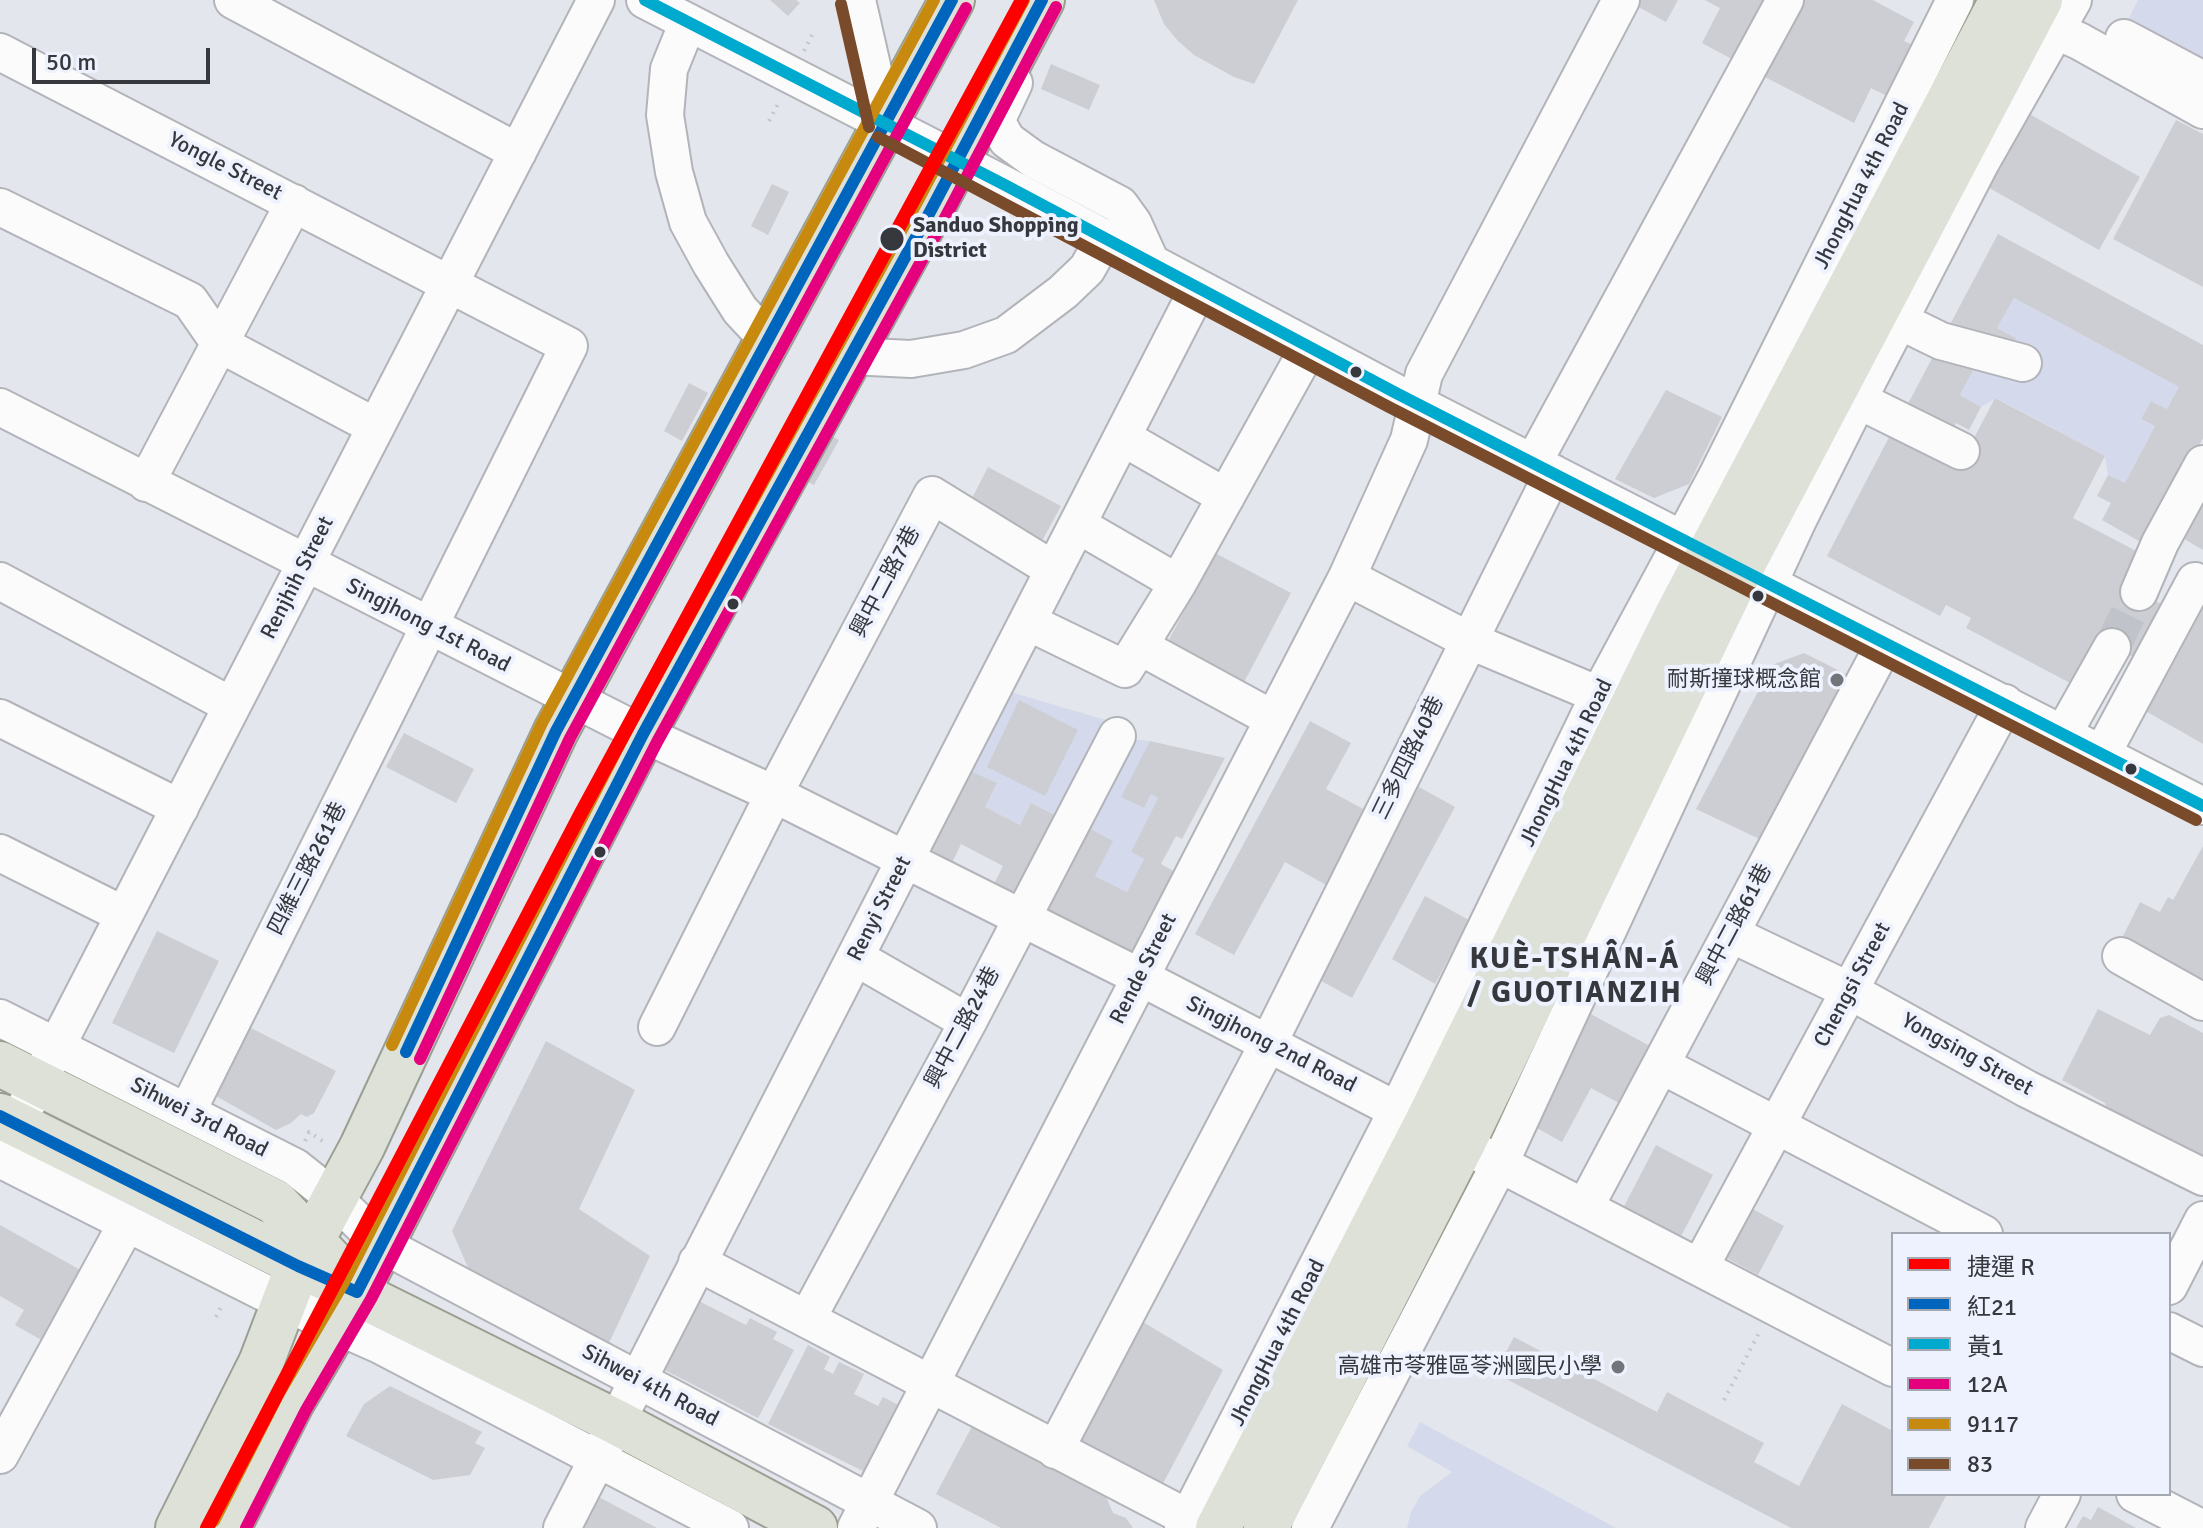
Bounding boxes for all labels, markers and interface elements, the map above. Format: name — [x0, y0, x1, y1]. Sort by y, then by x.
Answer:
scale bar — [36, 32, 214, 82]
text: 50 m — [46, 47, 96, 77]
street label: JhongHua 4th Road — [1809, 98, 1915, 274]
street label: Yongle Street — [164, 127, 286, 207]
place label: Sanduo Shopping District — [913, 213, 1079, 264]
marker: Sanduo Shopping District — [878, 225, 906, 253]
unlabelled marker — [1348, 364, 1364, 380]
street label: Renjhih Street — [256, 512, 340, 644]
street label: 興中二路7巷 — [846, 522, 926, 642]
street label: Singjhong 1st Road — [341, 573, 515, 679]
unlabelled marker — [1750, 588, 1766, 604]
unlabelled marker — [725, 596, 741, 612]
place label: 耐斯撞球概念館 — [1667, 667, 1821, 693]
marker: 耐斯撞球概念館 — [1828, 671, 1846, 689]
street label: JhongHua 4th Road — [1515, 675, 1619, 851]
street label: 三多四路40巷 — [1368, 692, 1450, 824]
unlabelled marker — [2123, 761, 2139, 777]
street label: 四維三路261巷 — [263, 798, 353, 940]
unlabelled marker — [592, 844, 608, 860]
street label: Renyi Street — [842, 852, 918, 966]
street label: 興中二路61巷 — [1692, 860, 1778, 990]
street label: Rende Street — [1105, 909, 1183, 1029]
street label: Chengsi Street — [1809, 918, 1897, 1052]
district label: KUÈ-TSHÂN-Á / GUOTIANZIH — [1467, 942, 1683, 1012]
street label: 興中二路24巷 — [920, 963, 1006, 1093]
street label: Singjhong 2nd Road — [1182, 991, 1360, 1099]
street label: Yongsing Street — [1897, 1008, 2037, 1102]
street label: Sihwei 3rd Road — [126, 1072, 272, 1164]
legend — [1891, 1232, 2171, 1496]
text: 捷運 R — [1967, 1252, 2035, 1282]
street label: JhongHua 4th Road — [1225, 1255, 1331, 1431]
text: 紅21 — [1967, 1292, 2017, 1322]
text: 黃1 — [1967, 1332, 2004, 1362]
street label: Sihwei 4th Road — [577, 1339, 723, 1433]
place label: 高雄市苓雅區苓洲國民小學 — [1338, 1354, 1602, 1380]
marker: 高雄市苓雅區苓洲國民小學 — [1609, 1358, 1627, 1376]
text: 12A — [1967, 1369, 2008, 1399]
text: 9117 — [1967, 1409, 2019, 1439]
text: 83 — [1967, 1449, 1993, 1479]

